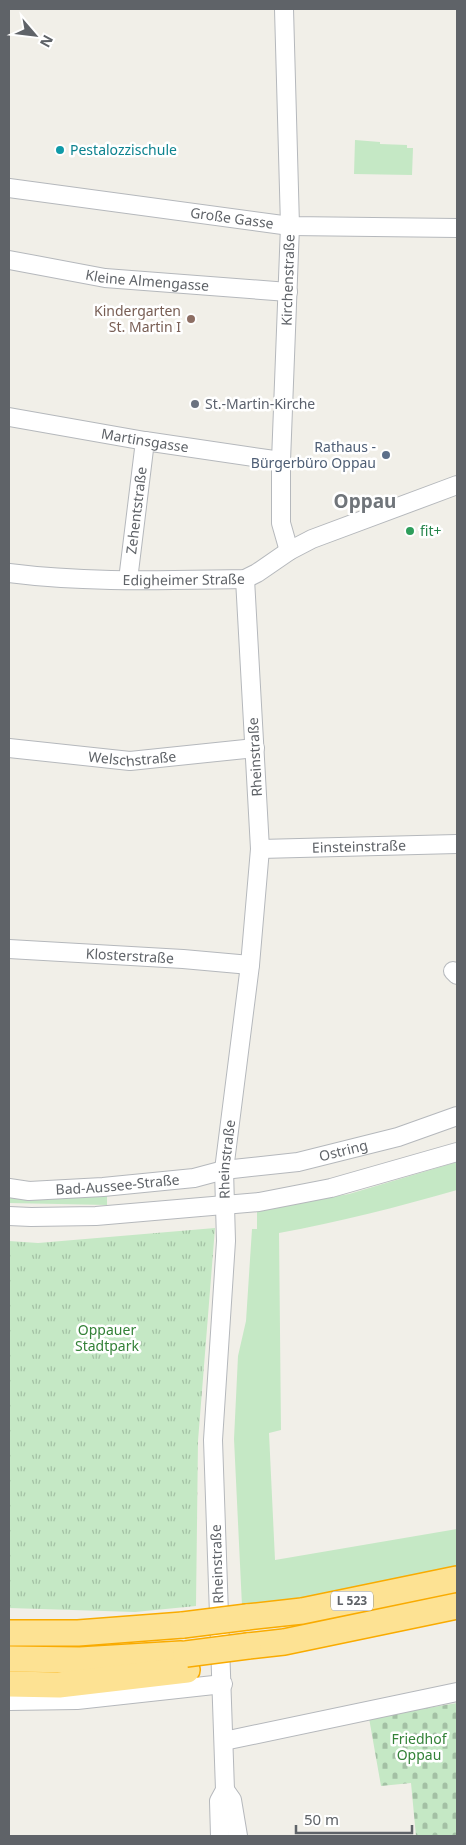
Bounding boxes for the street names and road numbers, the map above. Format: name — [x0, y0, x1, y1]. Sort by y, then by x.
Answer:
street label: Große Gasse — [189, 203, 275, 233]
street label: Kirchenstraße — [276, 234, 299, 326]
street label: Kleine Almengasse — [84, 265, 210, 295]
street label: Martinsgasse — [100, 423, 190, 456]
street label: Zehentstraße — [121, 465, 151, 555]
street label: Edigheimer Straße — [123, 569, 245, 589]
street label: Rheinstraße — [243, 717, 266, 797]
street label: Welschstraße — [87, 746, 177, 770]
street label: Einsteinstraße — [312, 835, 406, 857]
street label: Klosterstraße — [85, 943, 174, 967]
street label: Rheinstraße — [214, 1119, 239, 1199]
street label: Ostring — [317, 1135, 370, 1165]
street label: Bad-Aussee-Straße — [55, 1169, 180, 1199]
street label: Rheinstraße — [206, 1524, 227, 1604]
road number: L 523 — [331, 1592, 373, 1610]

